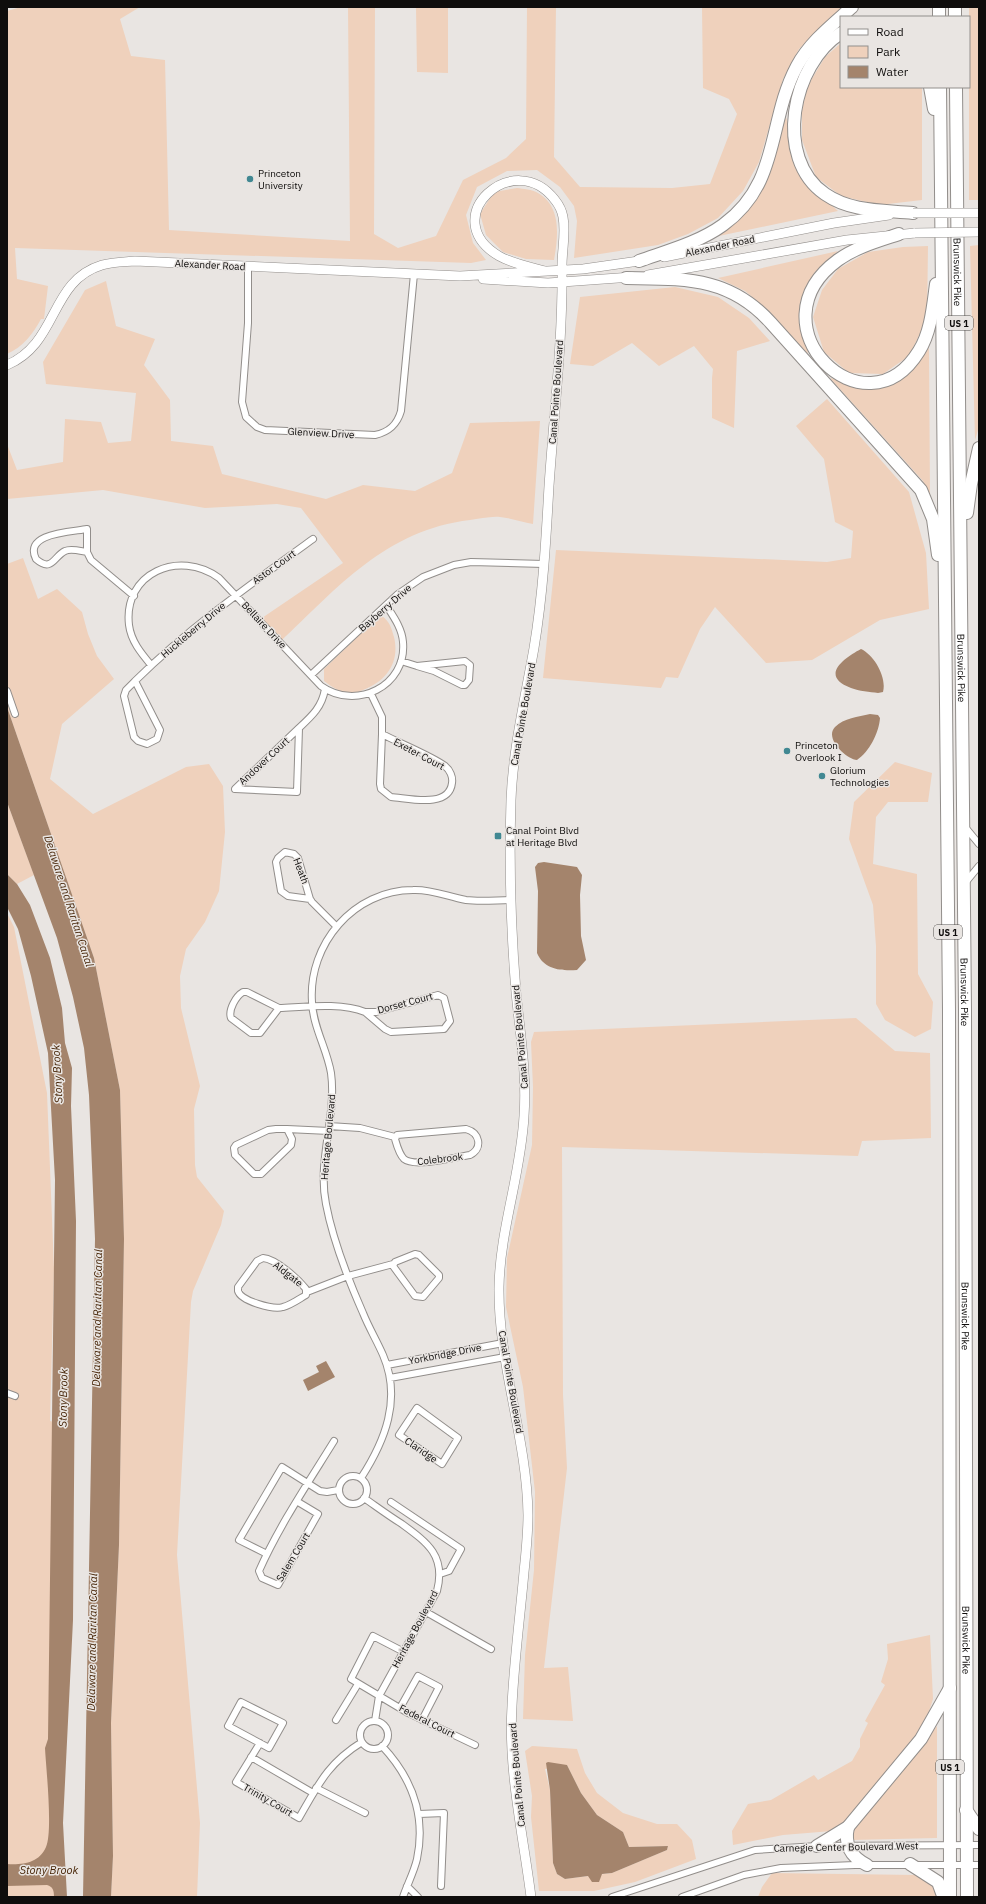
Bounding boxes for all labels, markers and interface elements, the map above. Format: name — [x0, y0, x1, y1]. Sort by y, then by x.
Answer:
legend — [840, 16, 970, 88]
text: Road — [876, 24, 904, 39]
text: Park — [876, 44, 901, 59]
text: Water — [876, 64, 909, 79]
place label: Princeton University — [258, 167, 303, 192]
marker: Princeton University — [245, 174, 255, 184]
street label: Alexander Road — [684, 232, 756, 260]
street label: Brunswick Pike — [951, 238, 965, 307]
street label: Alexander Road — [174, 257, 246, 273]
road number: US 1 — [945, 316, 973, 330]
street label: Canal Pointe Boulevard — [546, 340, 566, 444]
street label: Glenview Drive — [287, 425, 355, 441]
street label: Astor Court — [250, 546, 299, 587]
street label: Bayberry Drive — [356, 581, 415, 635]
street label: Huckleberry Drive — [158, 599, 228, 661]
street label: Bellaire Drive — [239, 599, 290, 652]
street label: Brunswick Pike — [955, 634, 969, 703]
street label: Canal Pointe Boulevard — [508, 662, 538, 766]
street label: Andover Court — [236, 734, 292, 788]
street label: Exeter Court — [391, 735, 447, 773]
place label: Princeton Overlook I — [795, 739, 842, 764]
marker: Princeton Overlook I — [782, 746, 792, 756]
place label: Glorium Technologies — [830, 764, 889, 789]
marker: Glorium Technologies — [817, 771, 827, 781]
place label: Canal Point Blvd at Heritage Blvd — [506, 824, 579, 849]
marker: Canal Point Blvd at Heritage Blvd — [493, 831, 503, 841]
water label: Delaware and Raritan Canal — [41, 834, 97, 969]
street label: Heath — [290, 856, 312, 886]
road number: US 1 — [934, 925, 962, 939]
street label: Brunswick Pike — [958, 958, 972, 1027]
street label: Canal Pointe Boulevard — [509, 985, 531, 1089]
street label: Dorset Court — [376, 989, 435, 1017]
water label: Stony Brook — [48, 1044, 66, 1104]
street label: Heritage Boulevard — [318, 1094, 338, 1180]
street label: Colebrook — [416, 1150, 464, 1168]
water label: Delaware and Raritan Canal — [89, 1249, 105, 1387]
street label: Aldgate — [270, 1258, 306, 1290]
street label: Brunswick Pike — [959, 1282, 972, 1351]
street label: Canal Pointe Boulevard — [496, 1330, 526, 1434]
street label: Yorkbridge Drive — [407, 1340, 483, 1367]
water label: Stony Brook — [55, 1368, 71, 1427]
street label: Claridge — [402, 1434, 440, 1466]
street label: Salem Court — [273, 1530, 313, 1584]
water label: Delaware and Raritan Canal — [84, 1573, 100, 1711]
street label: Heritage Boulevard — [389, 1588, 441, 1670]
street label: Brunswick Pike — [960, 1606, 973, 1675]
street label: Federal Court — [397, 1701, 458, 1741]
street label: Canal Pointe Boulevard — [506, 1723, 528, 1827]
road number: US 1 — [936, 1760, 964, 1774]
street label: Trinity Court — [241, 1781, 296, 1820]
street label: Carnegie Center Boulevard West — [773, 1839, 919, 1855]
water label: Stony Brook — [20, 1863, 79, 1877]

